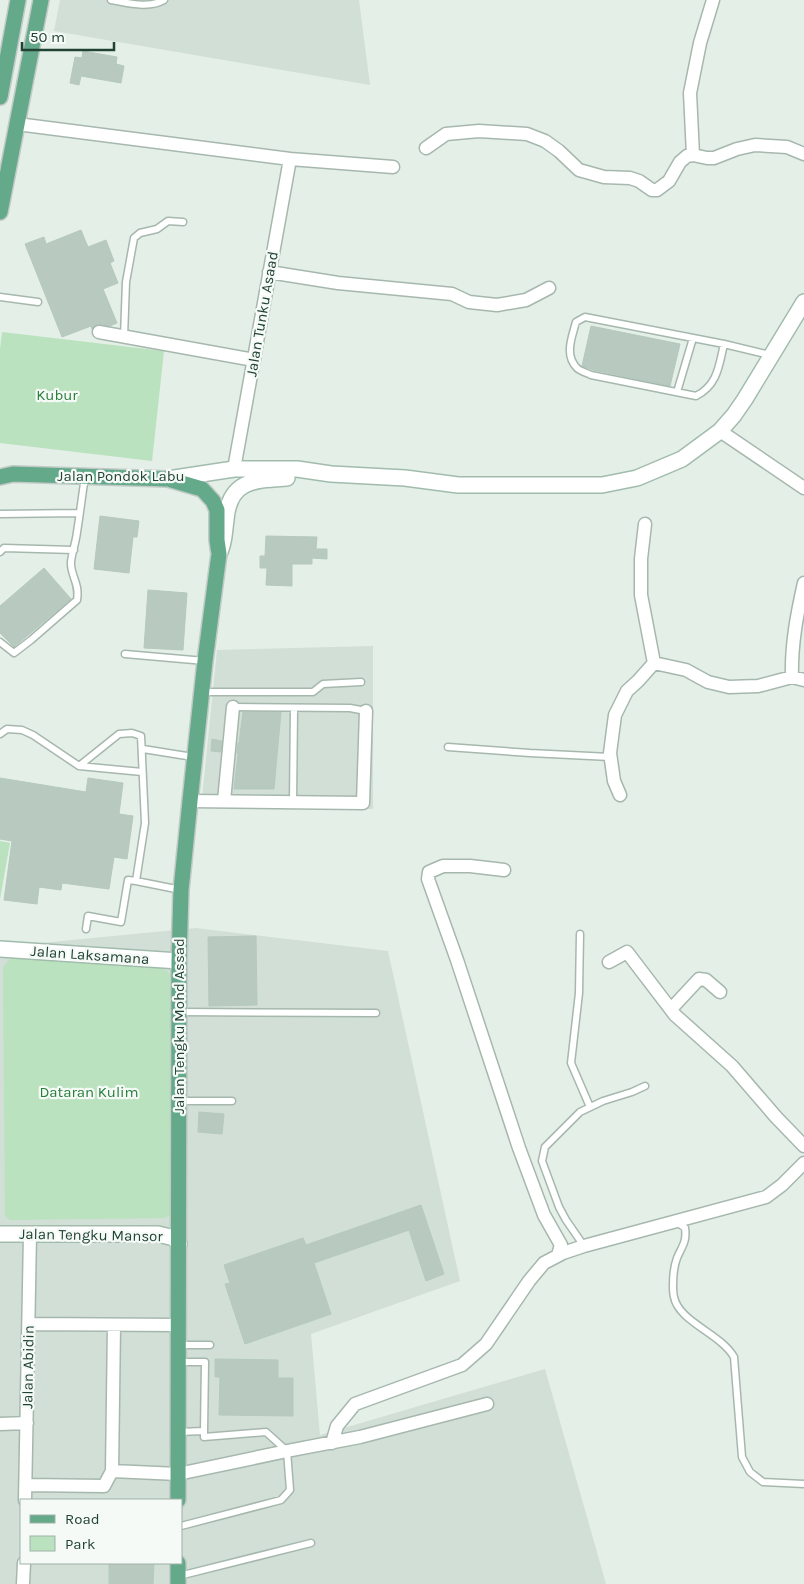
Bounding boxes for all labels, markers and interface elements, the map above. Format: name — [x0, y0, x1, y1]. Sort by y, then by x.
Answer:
scale bar — [22, 20, 115, 52]
text: 50 m — [30, 28, 65, 46]
street label: Jalan Tunku Asaad — [242, 250, 282, 378]
park label: Kubur — [36, 386, 78, 404]
street label: Jalan Pondok Labu — [57, 467, 185, 485]
street label: Jalan Tengku Mohd Assad — [170, 938, 188, 1114]
street label: Jalan Laksamana — [30, 942, 150, 968]
park label: Dataran Kulim — [39, 1083, 139, 1101]
street label: Jalan Tengku Mansor — [19, 1225, 164, 1245]
street label: Jalan Abidin — [18, 1325, 38, 1409]
legend — [20, 1499, 182, 1564]
text: Road — [65, 1510, 100, 1528]
text: Park — [65, 1535, 95, 1553]

